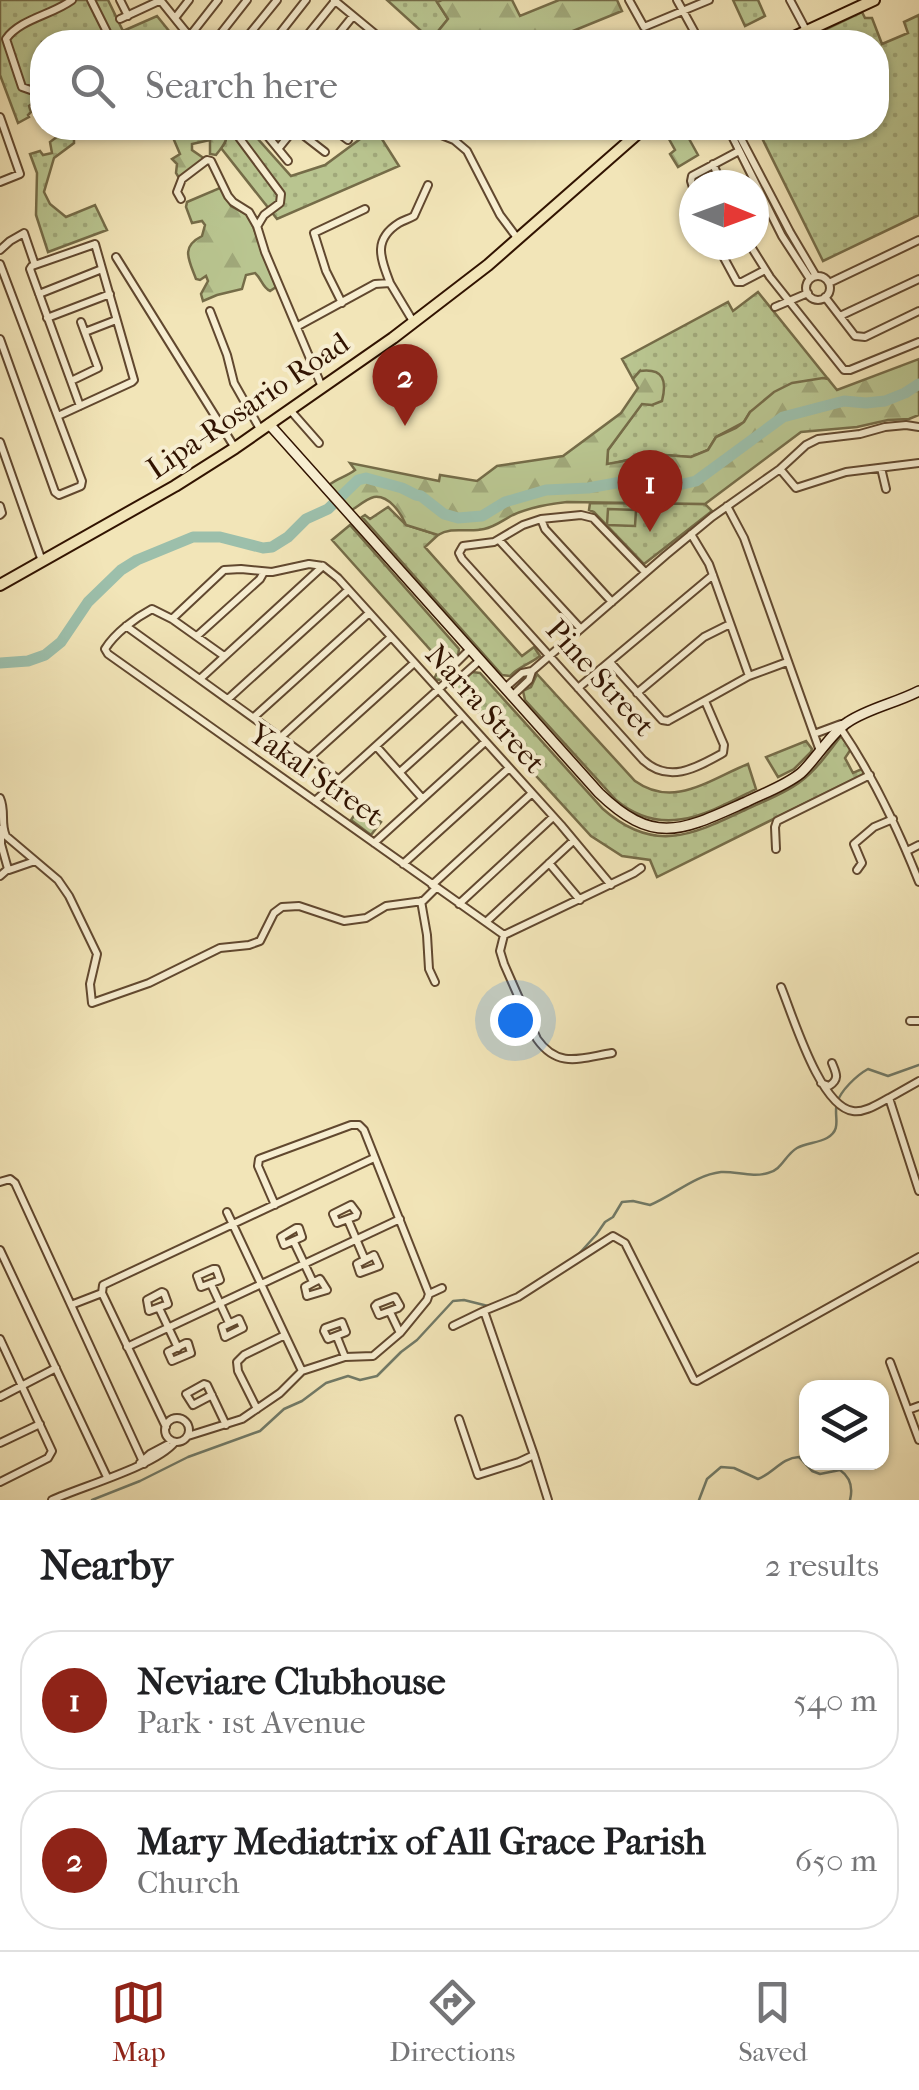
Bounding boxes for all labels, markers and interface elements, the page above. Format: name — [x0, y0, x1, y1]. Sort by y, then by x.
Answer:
search box — [30, 30, 889, 140]
icon: search — [65, 58, 120, 113]
text: Search here — [145, 63, 338, 108]
north arrow — [679, 170, 769, 260]
street label: Lipa-Rosario Road — [140, 325, 356, 487]
pin: 2 — [372, 344, 438, 426]
pin: 1 — [618, 450, 682, 532]
street label: Pine Street — [539, 613, 662, 744]
street label: Narra Street — [418, 637, 552, 781]
street label: Yakal Street — [242, 716, 390, 834]
your location — [490, 995, 541, 1046]
map controls — [799, 1380, 889, 1470]
button: layers — [799, 1380, 889, 1470]
text: Nearby — [40, 1541, 172, 1590]
text: 2 results — [765, 1547, 879, 1584]
text: Neviare Clubhouse — [137, 1659, 445, 1704]
text: 1 — [69, 1682, 80, 1719]
text: 540 m — [793, 1682, 877, 1719]
text: Park · 1st Avenue — [137, 1704, 366, 1741]
text: Mary Mediatrix of All Grace Parish — [137, 1819, 706, 1864]
text: 2 — [66, 1842, 83, 1879]
text: 650 m — [795, 1842, 877, 1879]
text: Church — [137, 1864, 240, 1901]
tab: Map — [111, 1975, 166, 2068]
tab: Directions — [389, 1975, 515, 2068]
tab: Saved — [738, 1975, 808, 2068]

